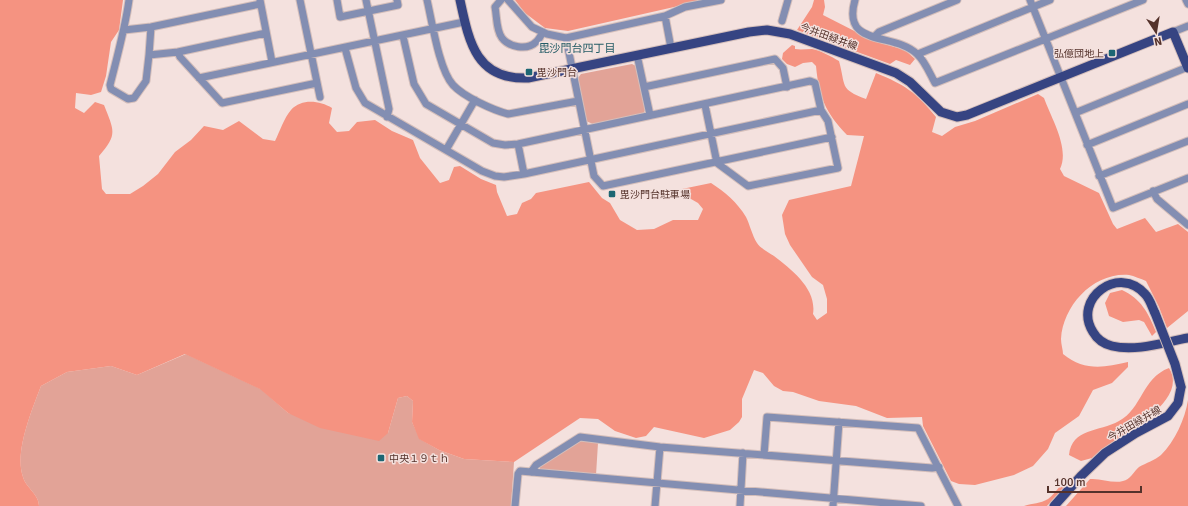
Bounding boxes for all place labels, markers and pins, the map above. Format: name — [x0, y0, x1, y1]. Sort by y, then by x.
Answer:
place label: 弘億団地上 — [1054, 48, 1104, 60]
marker: 弘億団地上 — [1107, 48, 1117, 58]
marker: 毘沙門台 — [524, 67, 534, 77]
place label: 毘沙門台 — [537, 67, 577, 79]
marker: 毘沙門台駐車場 — [607, 189, 617, 199]
place label: 毘沙門台駐車場 — [620, 189, 690, 201]
marker: 中央１９ｔｈ — [376, 453, 386, 463]
place label: 中央１９ｔｈ — [389, 453, 449, 465]

